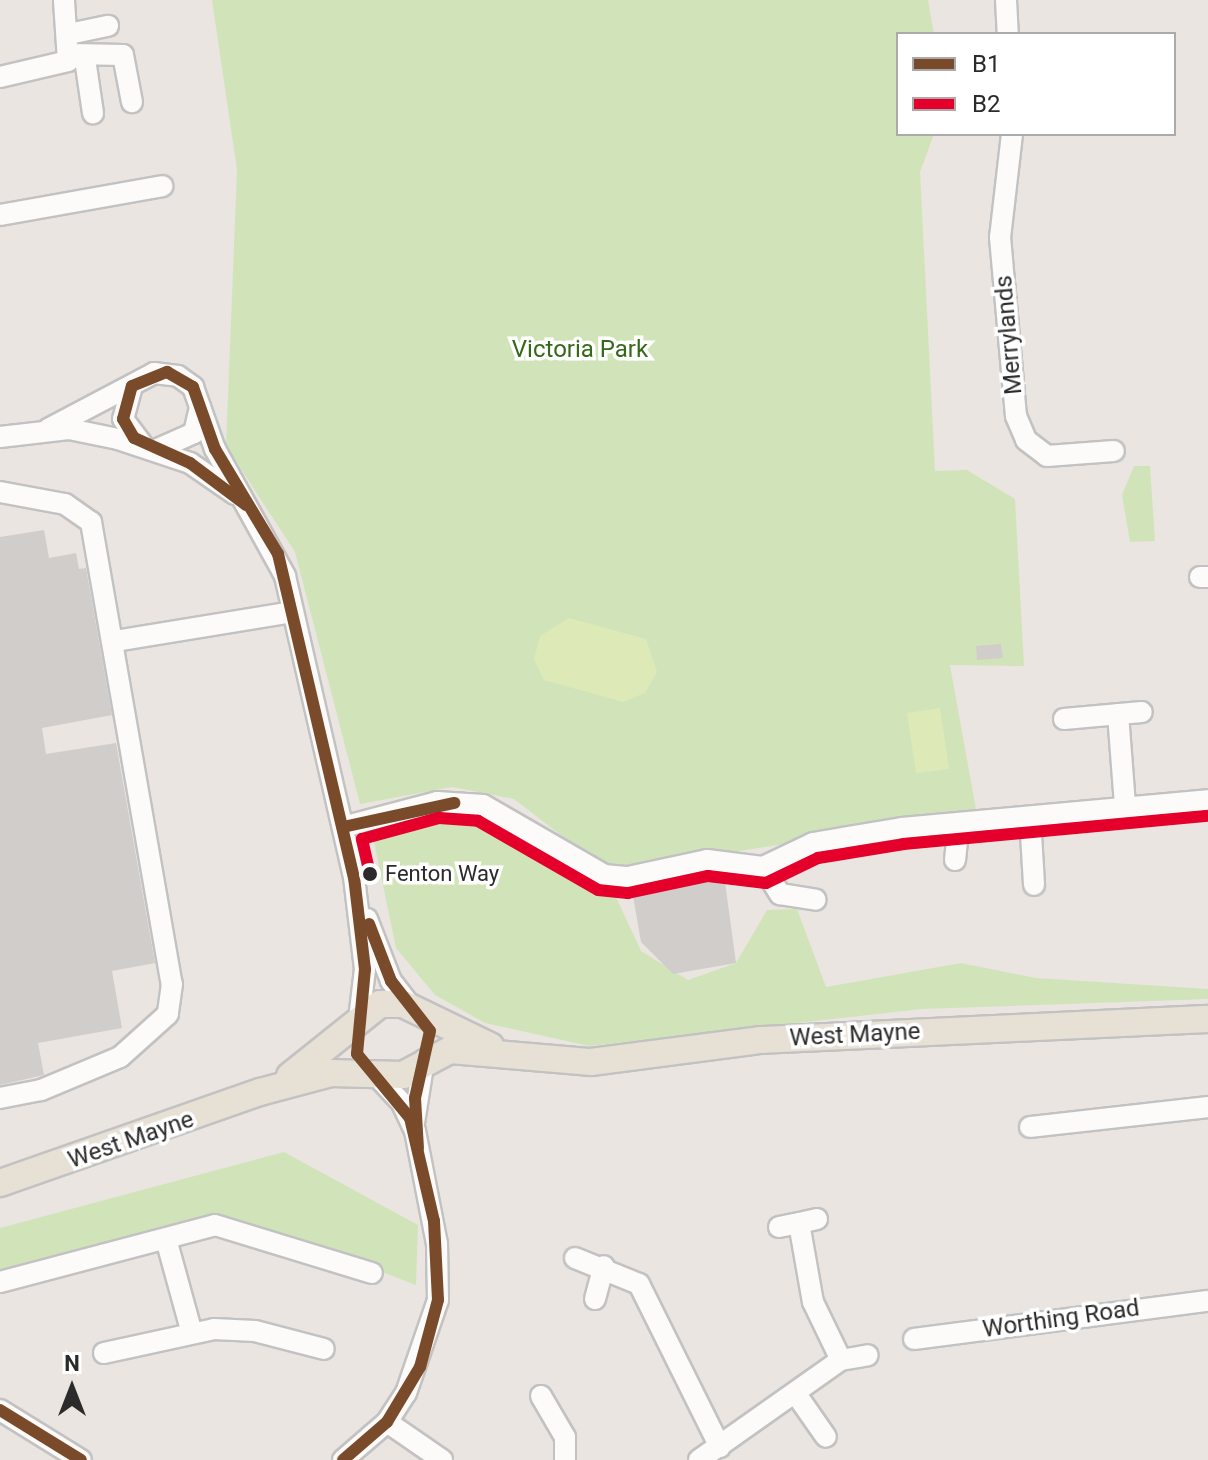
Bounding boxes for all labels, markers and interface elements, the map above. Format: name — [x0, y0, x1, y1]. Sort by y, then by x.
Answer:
legend — [896, 32, 1176, 136]
text: B1 — [972, 50, 1000, 78]
text: B2 — [972, 90, 1000, 118]
street label: Merrylands — [989, 274, 1029, 396]
park label: Victoria Park — [512, 336, 648, 364]
place label: Fenton Way — [385, 861, 499, 887]
marker: Fenton Way — [362, 866, 378, 882]
street label: West Mayne — [789, 1017, 921, 1053]
street label: West Mayne — [64, 1105, 198, 1175]
street label: Worthing Road — [981, 1294, 1141, 1344]
north arrow — [32, 1348, 112, 1428]
text: N — [64, 1351, 80, 1376]

